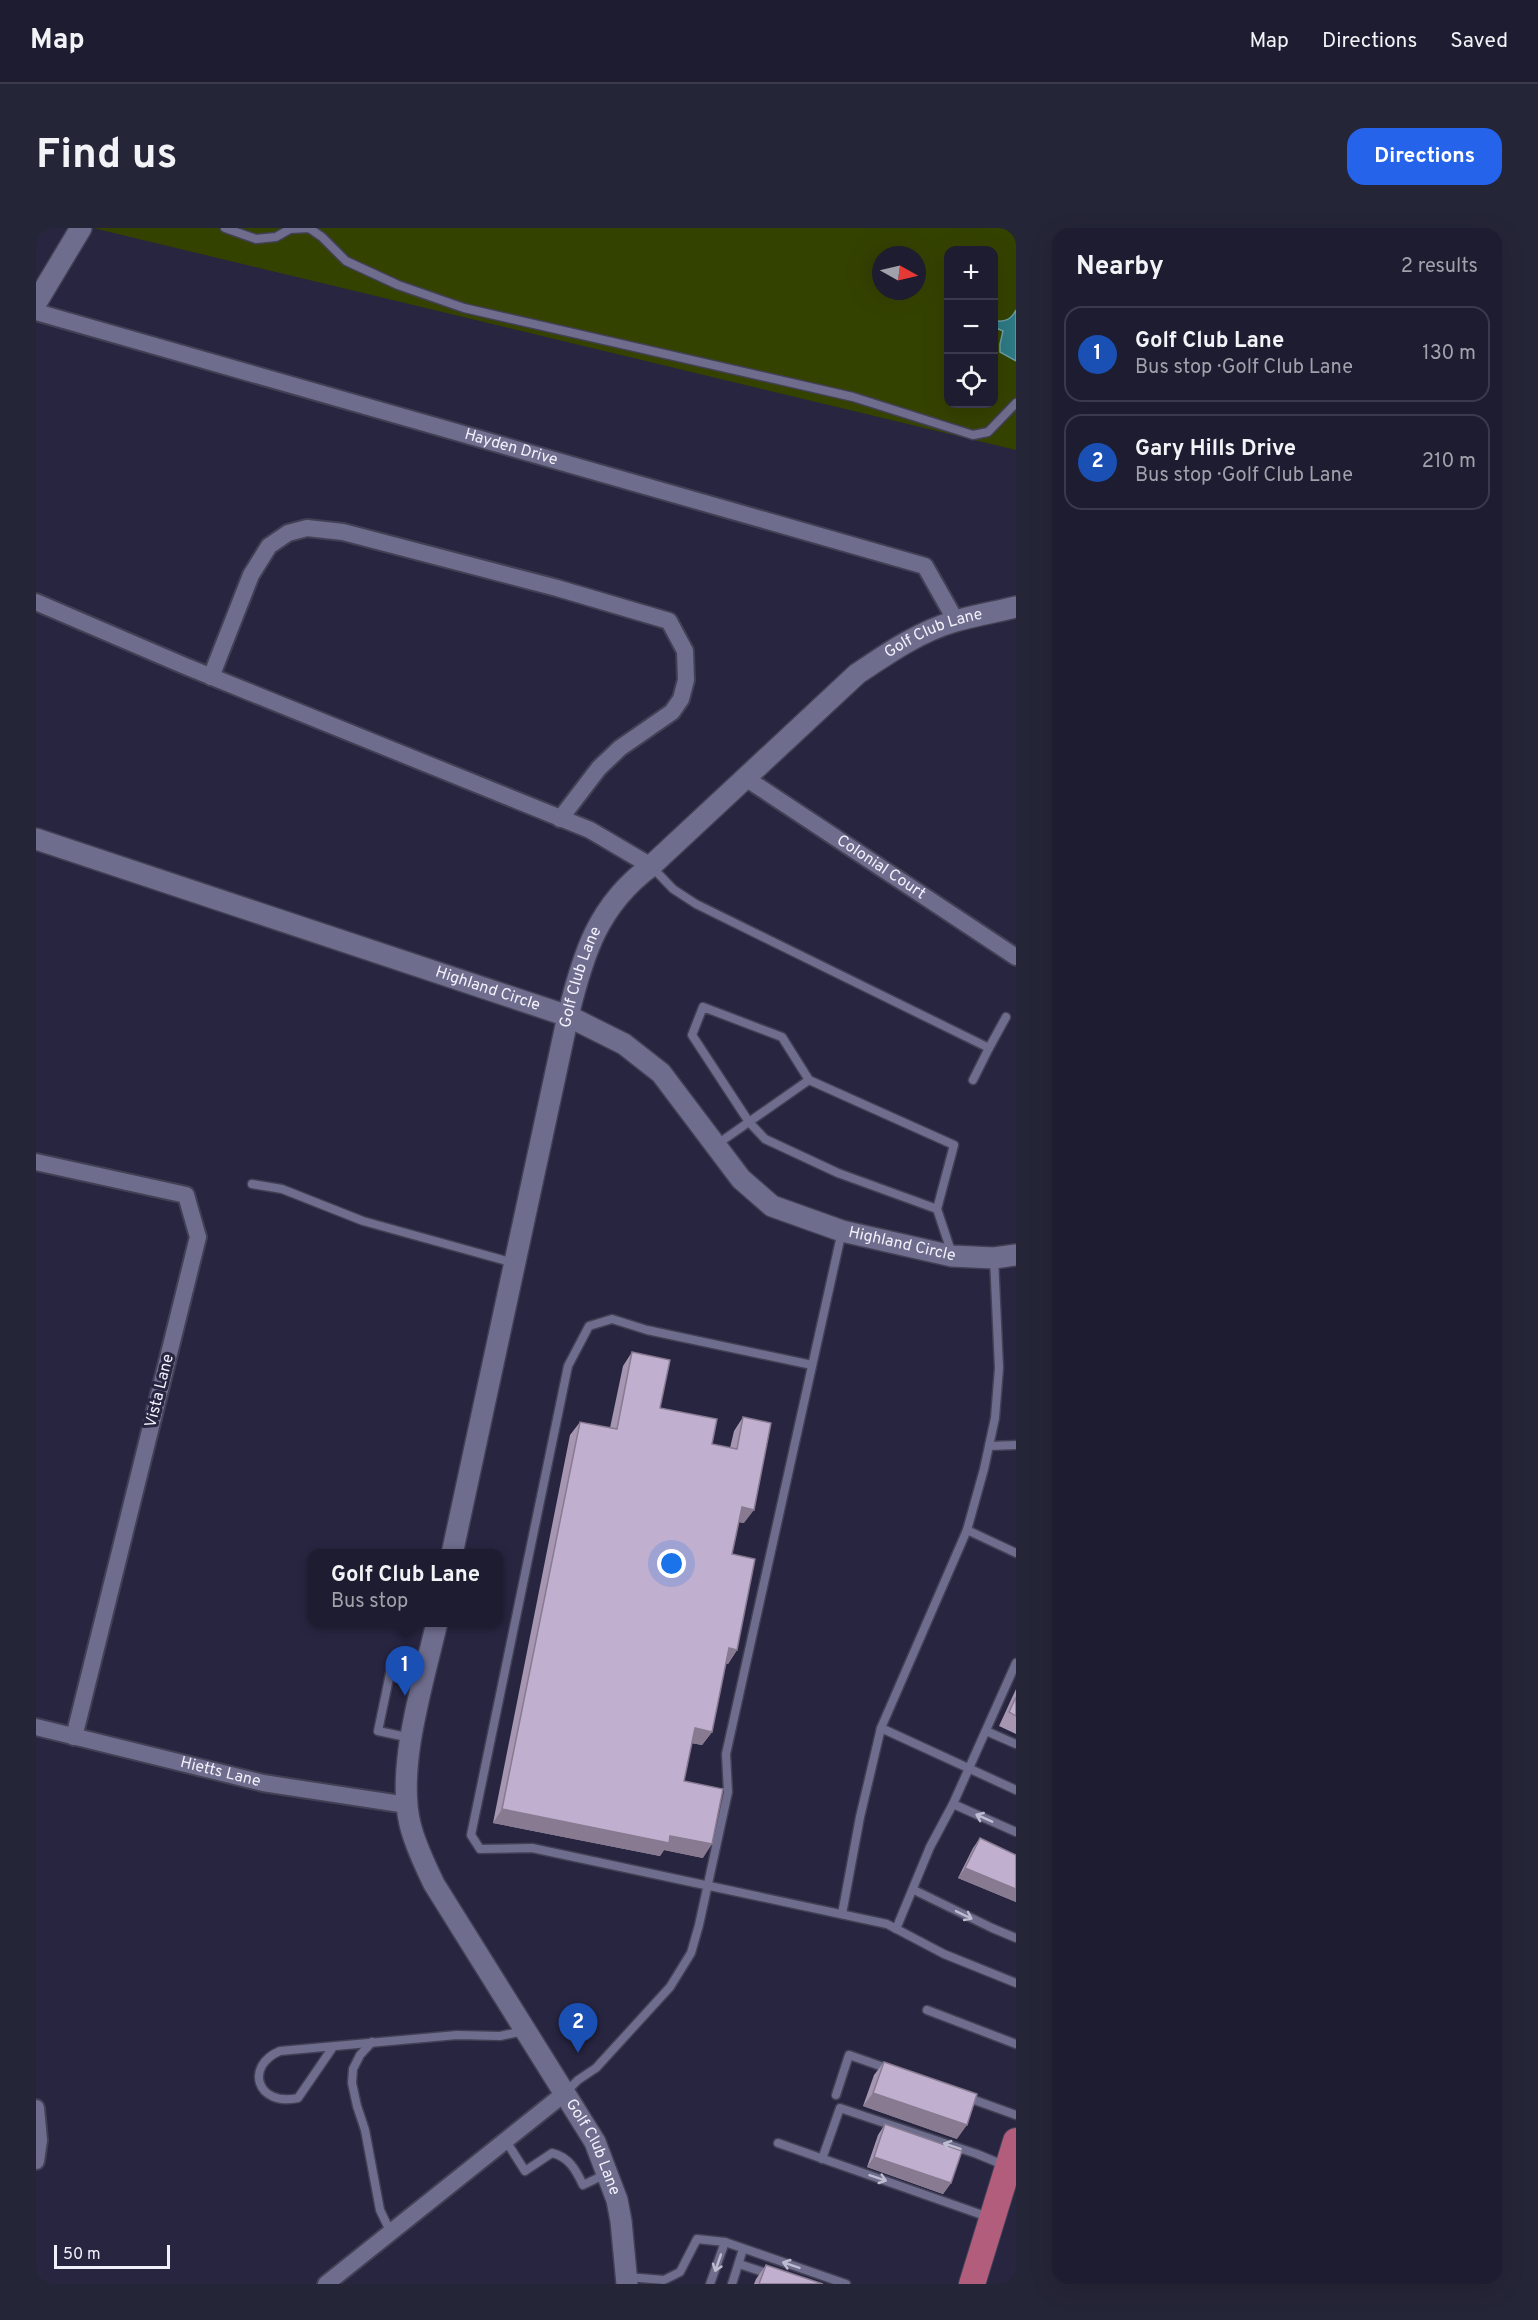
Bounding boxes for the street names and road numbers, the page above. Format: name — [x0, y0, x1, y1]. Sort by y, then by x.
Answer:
street label: Hayden Drive — [462, 425, 560, 471]
street label: Golf Club Lane — [881, 605, 984, 663]
street label: Colonial Court — [832, 831, 929, 904]
street label: Golf Club Lane — [556, 923, 606, 1030]
street label: Highland Circle — [433, 963, 543, 1016]
street label: Highland Circle — [846, 1223, 957, 1266]
street label: Vista Lane — [141, 1352, 179, 1430]
street label: Hietts Lane — [178, 1753, 263, 1792]
street label: Golf Club Lane — [561, 2095, 624, 2198]

